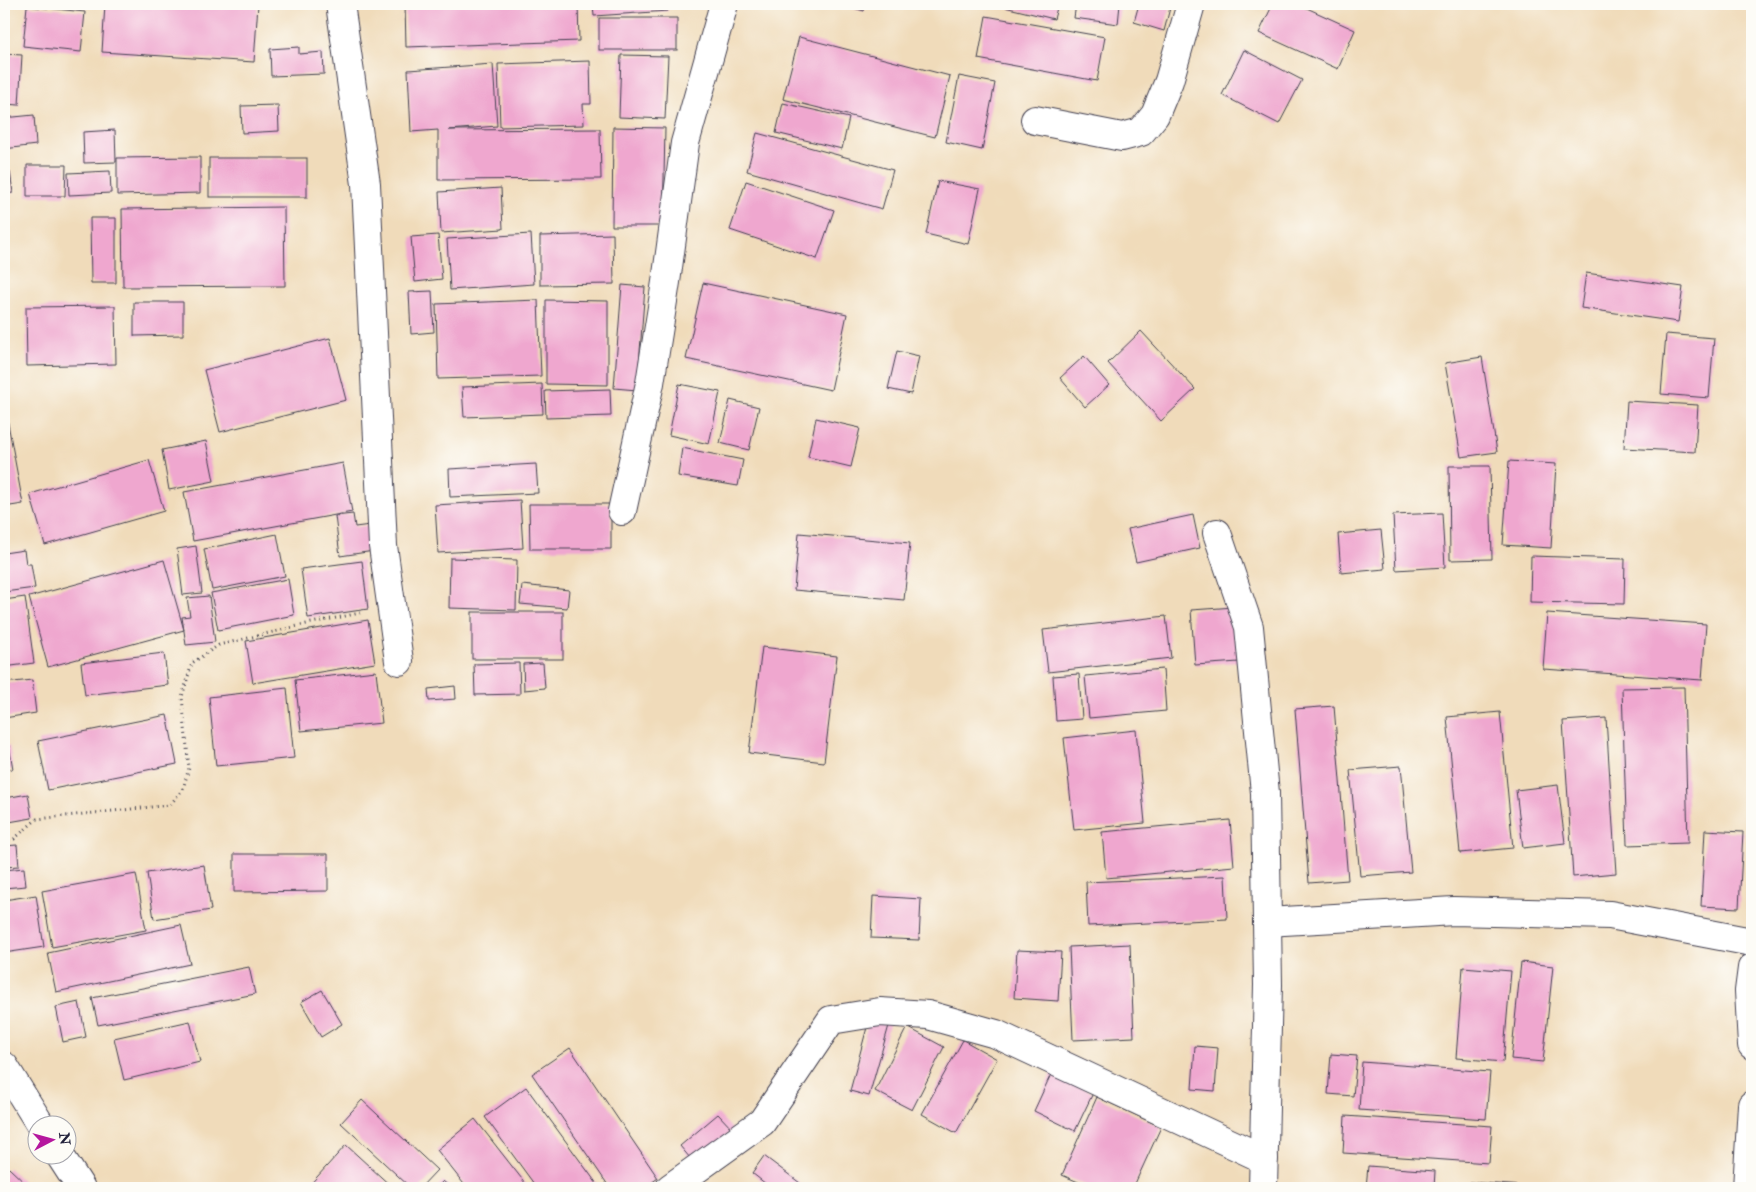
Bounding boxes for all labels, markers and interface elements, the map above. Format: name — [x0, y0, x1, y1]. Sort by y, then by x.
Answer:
north arrow — [28, 1114, 78, 1164]
text: N — [55, 1131, 74, 1146]

